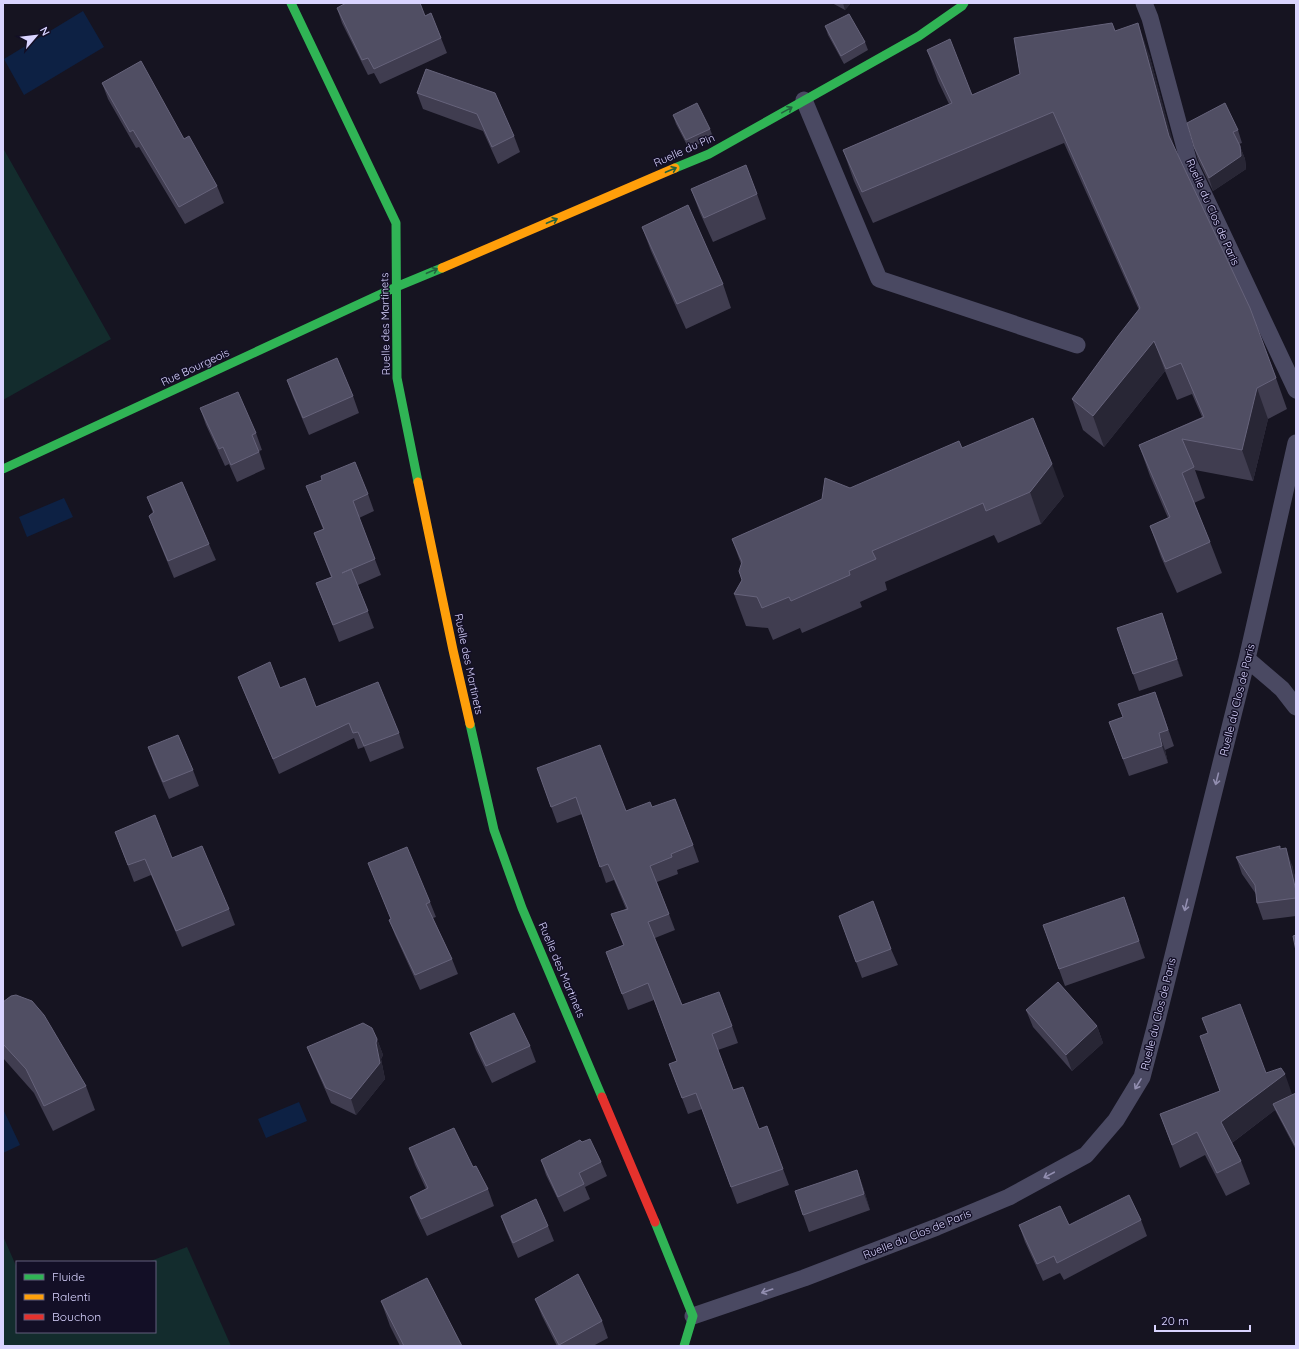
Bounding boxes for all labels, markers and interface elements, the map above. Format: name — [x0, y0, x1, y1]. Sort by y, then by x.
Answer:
north arrow — [16, 16, 56, 56]
text: N — [37, 24, 53, 38]
one-way arrow — [780, 105, 792, 113]
street label: Ruelle du Pin — [651, 130, 717, 170]
street label: Ruelle du Clos de Paris — [1183, 157, 1243, 267]
one-way arrow — [665, 165, 677, 173]
one-way arrow — [545, 216, 557, 224]
one-way arrow — [426, 267, 438, 275]
street label: Ruelle des Martinets — [377, 273, 393, 375]
street label: Rue Bourgeois — [159, 345, 231, 389]
street label: Ruelle des Martinets — [451, 612, 487, 716]
street label: Ruelle du Clos de Paris — [1216, 642, 1258, 758]
one-way arrow — [1213, 772, 1220, 785]
one-way arrow — [1182, 898, 1189, 911]
street label: Ruelle des Martinets — [535, 920, 589, 1020]
street label: Ruelle du Clos de Paris — [1137, 956, 1179, 1072]
one-way arrow — [1133, 1078, 1141, 1090]
one-way arrow — [1043, 1172, 1055, 1179]
street label: Ruelle du Clos de Paris — [861, 1206, 973, 1262]
legend — [16, 1261, 156, 1333]
text: Fluide — [52, 1269, 85, 1284]
one-way arrow — [762, 1287, 774, 1295]
text: Ralenti — [52, 1289, 90, 1304]
scale bar — [1155, 1307, 1250, 1333]
text: Bouchon — [52, 1309, 101, 1324]
text: 20 m — [1161, 1313, 1189, 1328]

